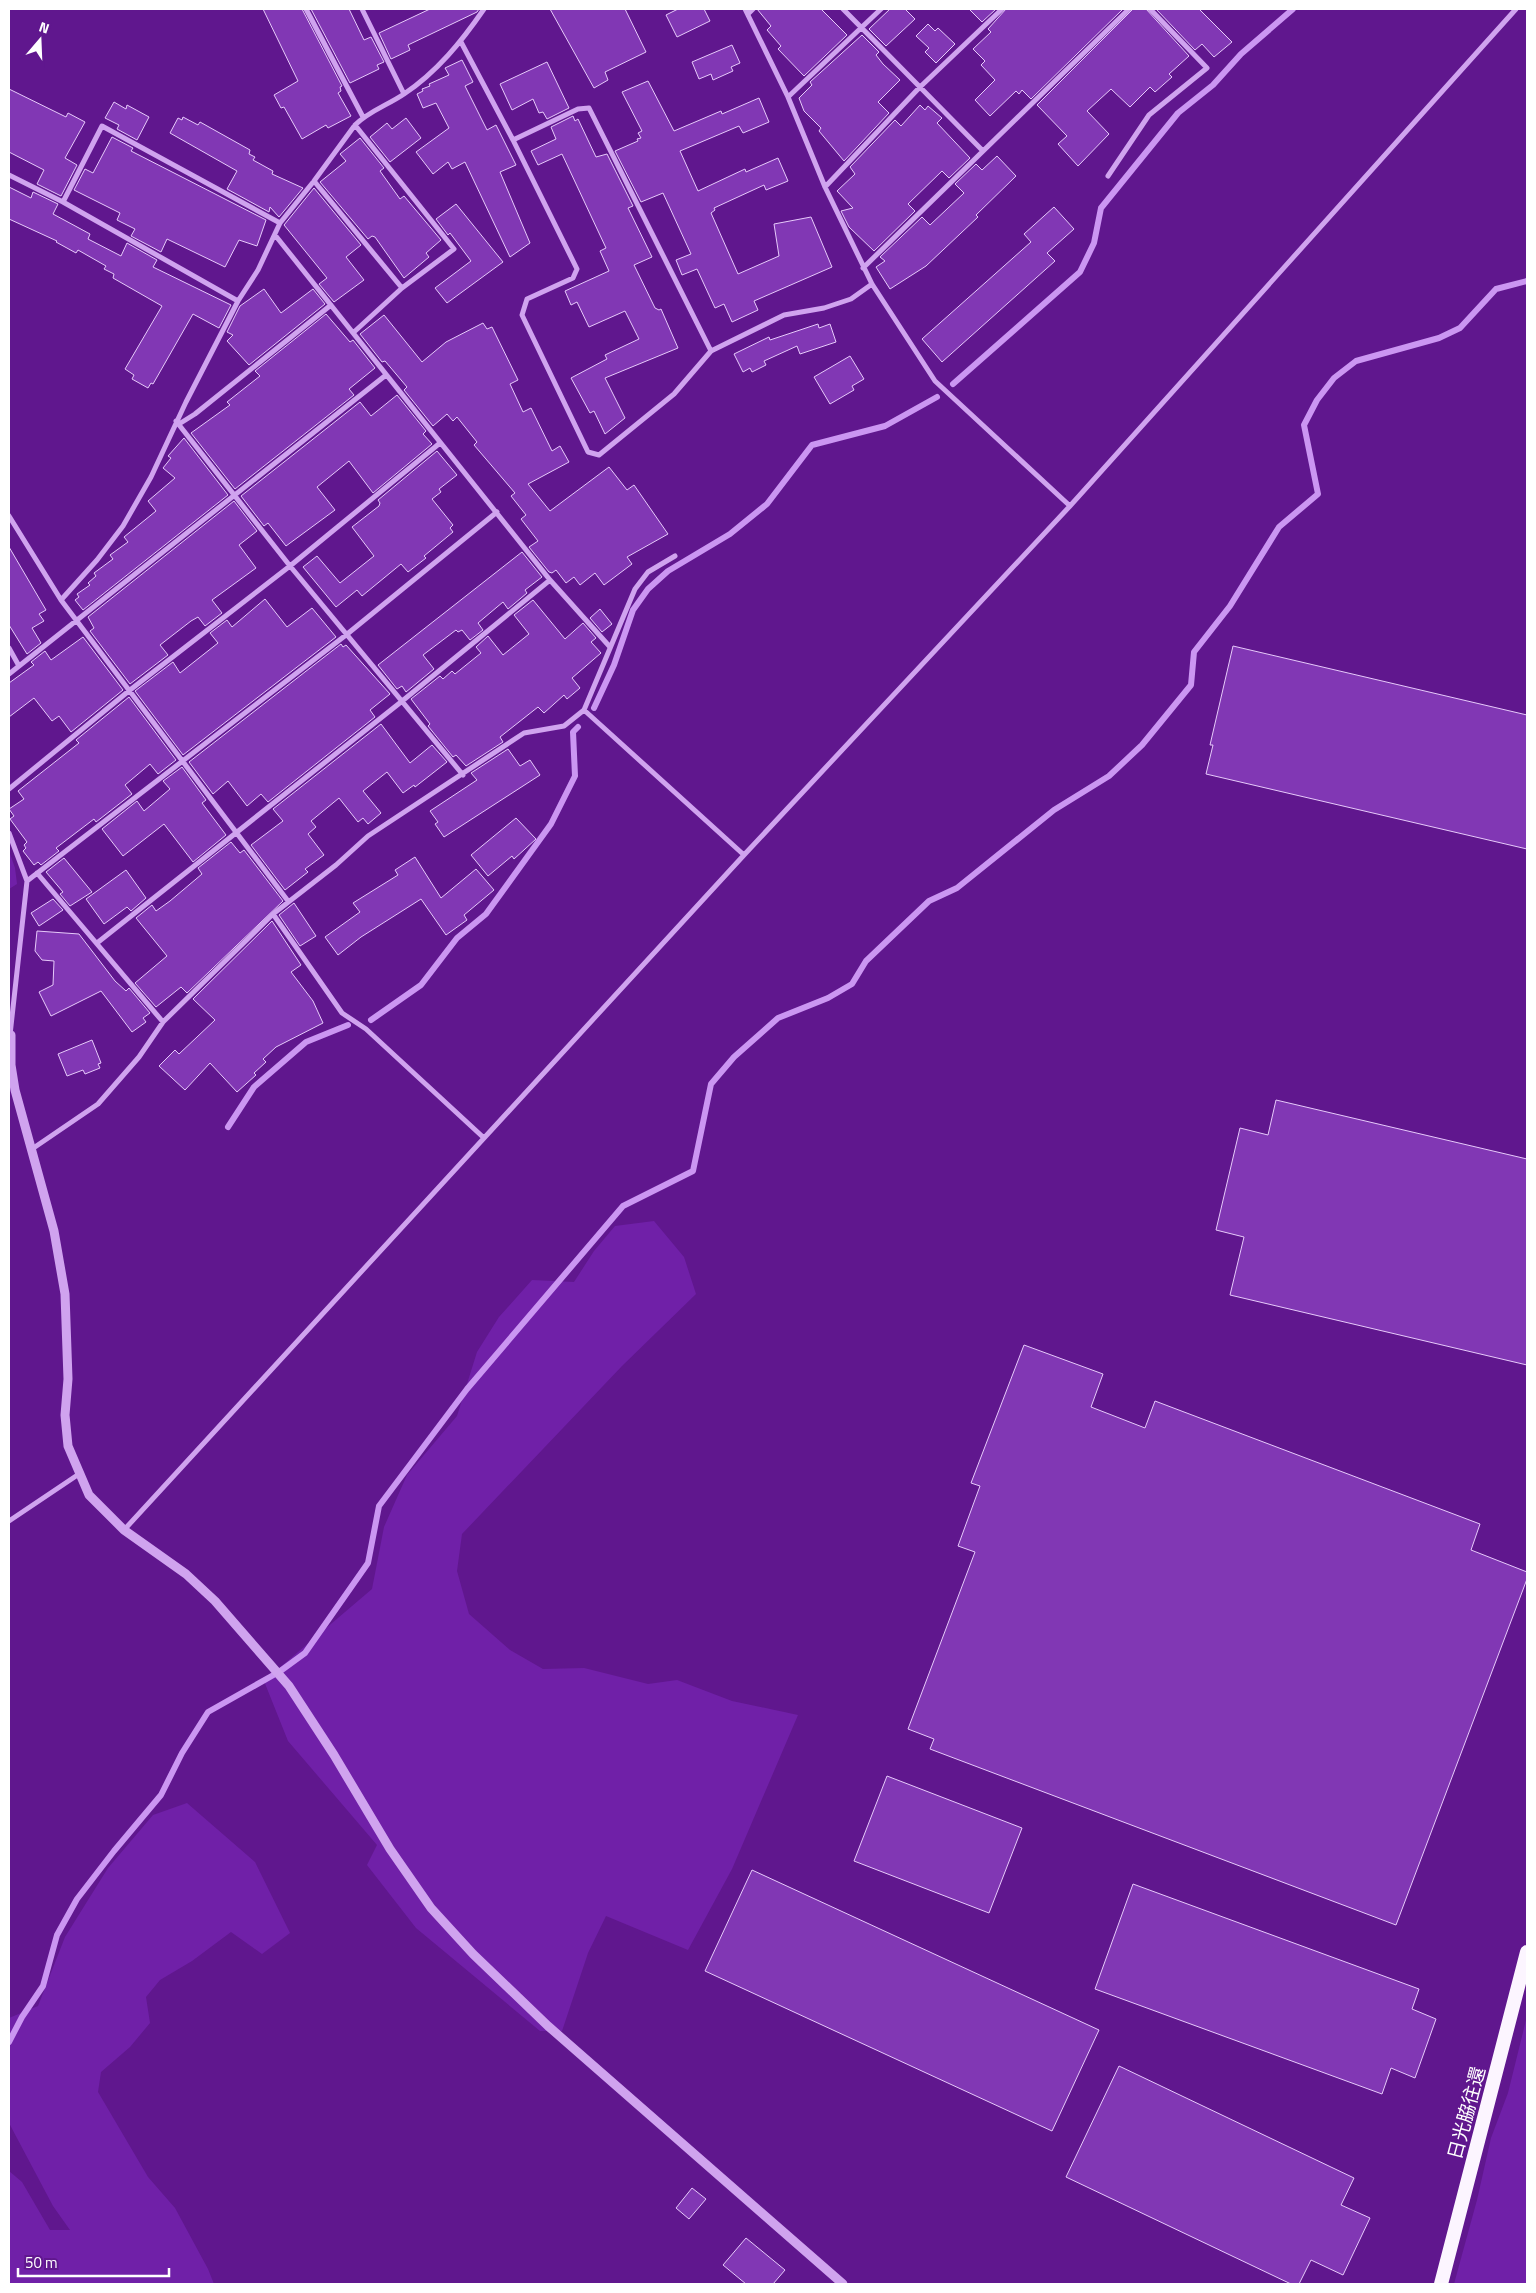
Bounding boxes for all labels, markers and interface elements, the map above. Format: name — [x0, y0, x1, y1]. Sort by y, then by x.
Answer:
north arrow — [15, 15, 65, 65]
text: N — [36, 16, 52, 39]
street label: 日光脇往還 — [1439, 2063, 1492, 2163]
scale bar — [18, 2246, 169, 2278]
text: 50 m — [25, 2251, 58, 2274]

